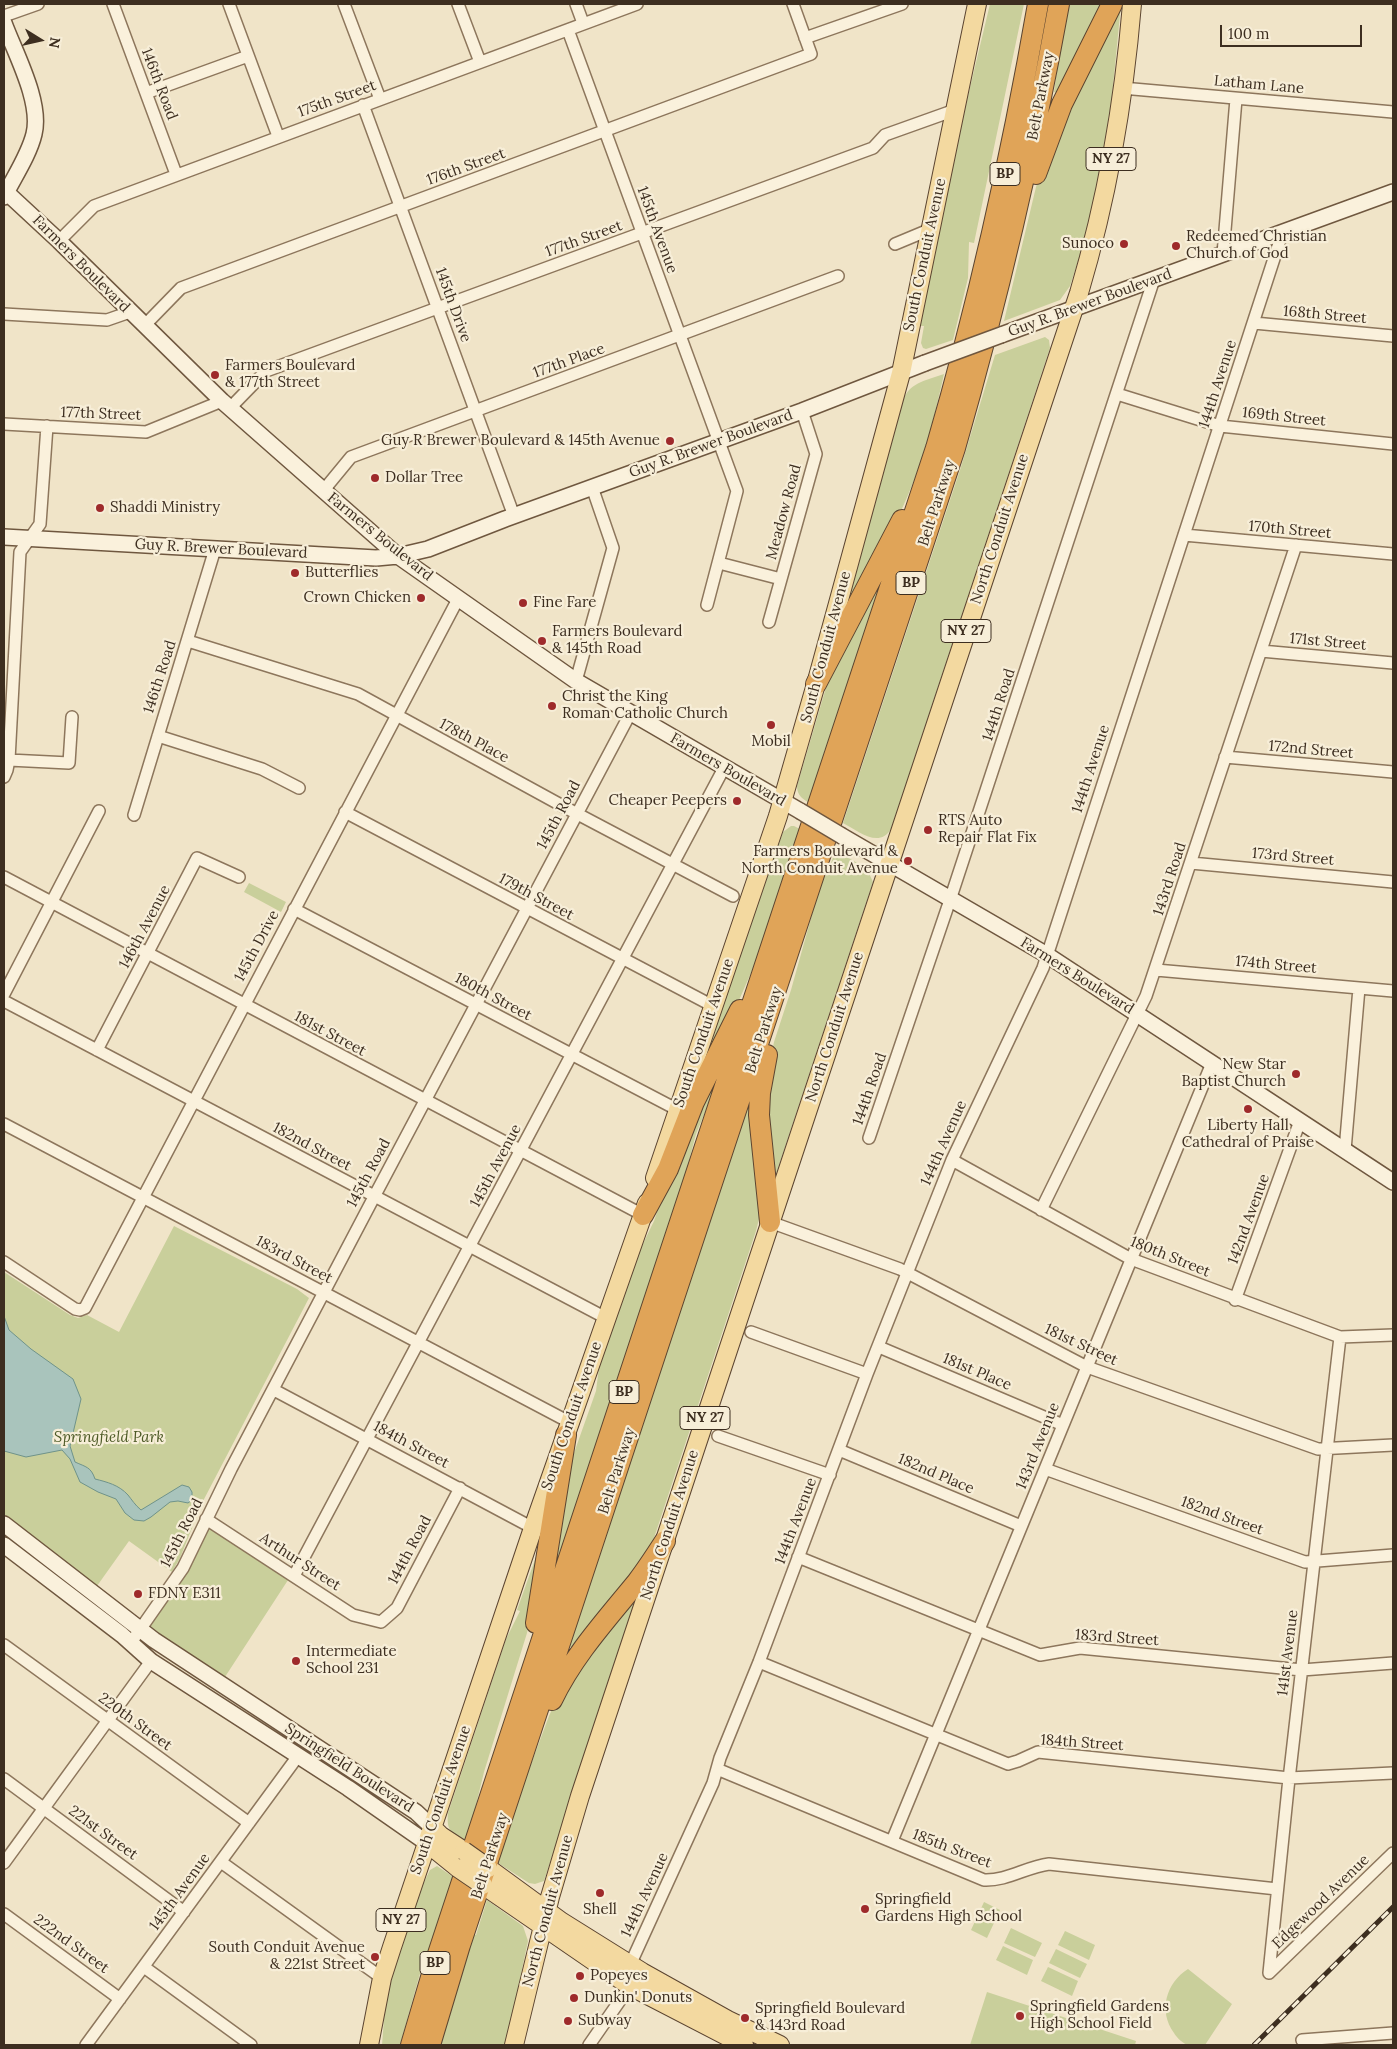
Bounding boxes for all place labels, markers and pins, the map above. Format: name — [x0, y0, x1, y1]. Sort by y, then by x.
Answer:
place label: Redeemed Christian Church of God — [1186, 228, 1327, 263]
place label: Sunoco — [1062, 235, 1114, 253]
marker: Sunoco — [1118, 238, 1130, 250]
marker: Redeemed Christian Church of God — [1170, 240, 1182, 252]
place label: Farmers Boulevard & 177th Street — [225, 357, 355, 392]
marker: Farmers Boulevard & 177th Street — [209, 369, 221, 381]
place label: Guy R Brewer Boulevard & 145th Avenue — [381, 432, 660, 450]
marker: Guy R Brewer Boulevard & 145th Avenue — [664, 435, 676, 447]
place label: Dollar Tree — [385, 469, 463, 487]
marker: Dollar Tree — [369, 472, 381, 484]
place label: Shaddi Ministry — [110, 499, 220, 517]
marker: Shaddi Ministry — [94, 502, 106, 514]
place label: Butterflies — [305, 564, 378, 582]
marker: Butterflies — [289, 567, 301, 579]
place label: Crown Chicken — [304, 589, 411, 607]
marker: Crown Chicken — [415, 592, 427, 604]
place label: Fine Fare — [533, 594, 596, 612]
marker: Fine Fare — [517, 597, 529, 609]
place label: Farmers Boulevard & 145th Road — [552, 623, 682, 658]
marker: Farmers Boulevard & 145th Road — [536, 635, 548, 647]
place label: Christ the King Roman Catholic Church — [562, 688, 728, 723]
marker: Christ the King Roman Catholic Church — [546, 700, 558, 712]
marker: Mobil — [765, 719, 777, 731]
place label: Mobil — [751, 733, 791, 751]
place label: Cheaper Peepers — [609, 792, 727, 810]
marker: Cheaper Peepers — [731, 795, 743, 807]
place label: RTS Auto Repair Flat Fix — [938, 812, 1037, 847]
marker: RTS Auto Repair Flat Fix — [922, 824, 934, 836]
place label: Farmers Boulevard & North Conduit Avenue — [741, 843, 898, 878]
marker: Farmers Boulevard & North Conduit Avenue — [902, 855, 914, 867]
place label: New Star Baptist Church — [1181, 1056, 1286, 1091]
marker: New Star Baptist Church — [1290, 1068, 1302, 1080]
marker: Liberty Hall Cathedral of Praise — [1242, 1103, 1254, 1115]
place label: Liberty Hall Cathedral of Praise — [1182, 1117, 1314, 1152]
place label: FDNY E311 — [148, 1585, 221, 1603]
marker: FDNY E311 — [132, 1588, 144, 1600]
place label: Intermediate School 231 — [306, 1643, 397, 1678]
marker: Intermediate School 231 — [290, 1655, 302, 1667]
marker: Shell — [594, 1887, 606, 1899]
place label: Springfield Gardens High School — [875, 1891, 1022, 1926]
place label: Shell — [583, 1901, 617, 1919]
marker: Springfield Gardens High School — [859, 1903, 871, 1915]
place label: South Conduit Avenue & 221st Street — [209, 1939, 365, 1974]
marker: South Conduit Avenue & 221st Street — [369, 1951, 381, 1963]
place label: Popeyes — [590, 1967, 648, 1985]
marker: Popeyes — [574, 1970, 586, 1982]
place label: Dunkin' Donuts — [584, 1989, 692, 2007]
marker: Dunkin' Donuts — [568, 1992, 580, 2004]
place label: Springfield Gardens High School Field — [1030, 1998, 1169, 2033]
place label: Springfield Boulevard & 143rd Road — [755, 2000, 905, 2035]
marker: Springfield Gardens High School Field — [1014, 2010, 1026, 2022]
place label: Subway — [578, 2012, 631, 2030]
marker: Springfield Boulevard & 143rd Road — [739, 2012, 751, 2024]
marker: Subway — [562, 2015, 574, 2027]

